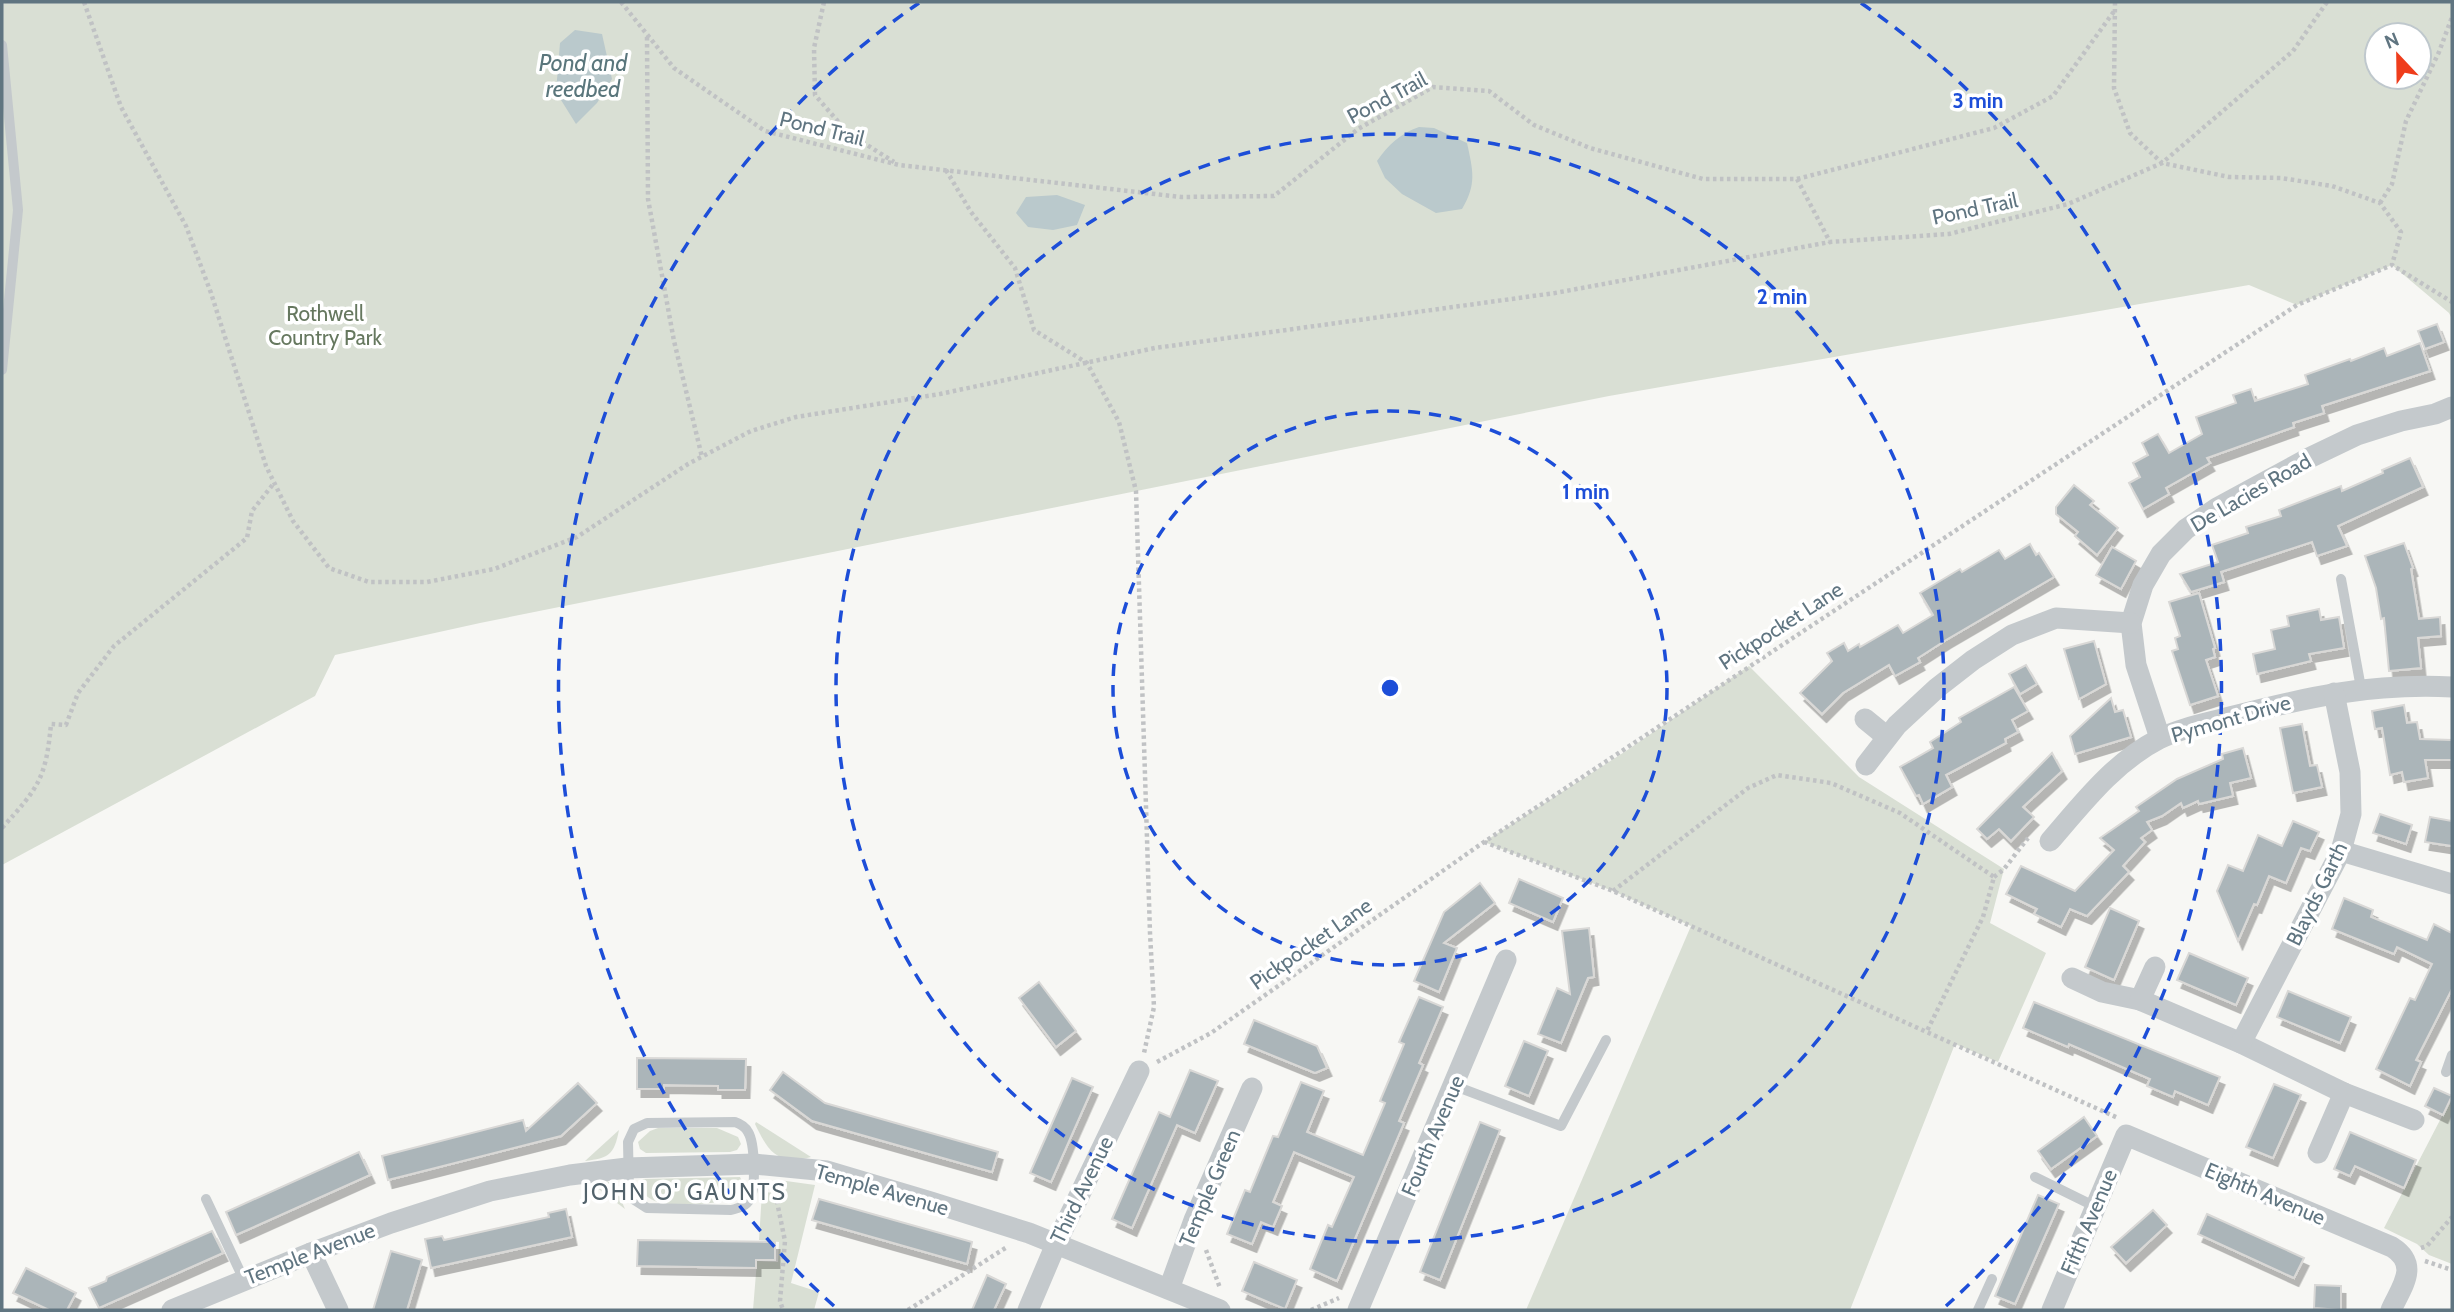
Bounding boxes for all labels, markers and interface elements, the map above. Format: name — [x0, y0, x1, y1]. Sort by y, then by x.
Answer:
north arrow — [2363, 21, 2433, 91]
text: N — [2381, 28, 2402, 54]
water label: Pond and reedbed — [539, 49, 628, 103]
street label: Pond Trail — [1343, 66, 1431, 129]
text: 3 min — [1953, 88, 2003, 113]
street label: Pond Trail — [777, 106, 867, 151]
street label: Pond Trail — [1930, 187, 2020, 230]
text: 2 min — [1757, 284, 1807, 309]
park label: Rothwell Country Park — [268, 301, 382, 350]
street label: De Lacies Road — [2186, 448, 2315, 537]
text: 1 min — [1562, 479, 1610, 504]
street label: Pickpocket Lane — [1714, 576, 1848, 675]
centre of rings — [1378, 676, 1402, 700]
street label: Pymont Drive — [2168, 689, 2294, 747]
street label: Blayds Garth — [2281, 838, 2352, 950]
street label: Pickpocket Lane — [1245, 892, 1377, 995]
street label: Fourth Avenue — [1396, 1071, 1469, 1200]
street label: Temple Green — [1174, 1126, 1245, 1250]
street label: Third Avenue — [1045, 1132, 1118, 1248]
street label: Eighth Avenue — [2201, 1157, 2329, 1230]
street label: Temple Avenue — [813, 1159, 952, 1221]
street label: Fifth Avenue — [2055, 1165, 2122, 1278]
district label: JOHN O' GAUNTS — [582, 1178, 787, 1206]
street label: Temple Avenue — [241, 1217, 379, 1290]

